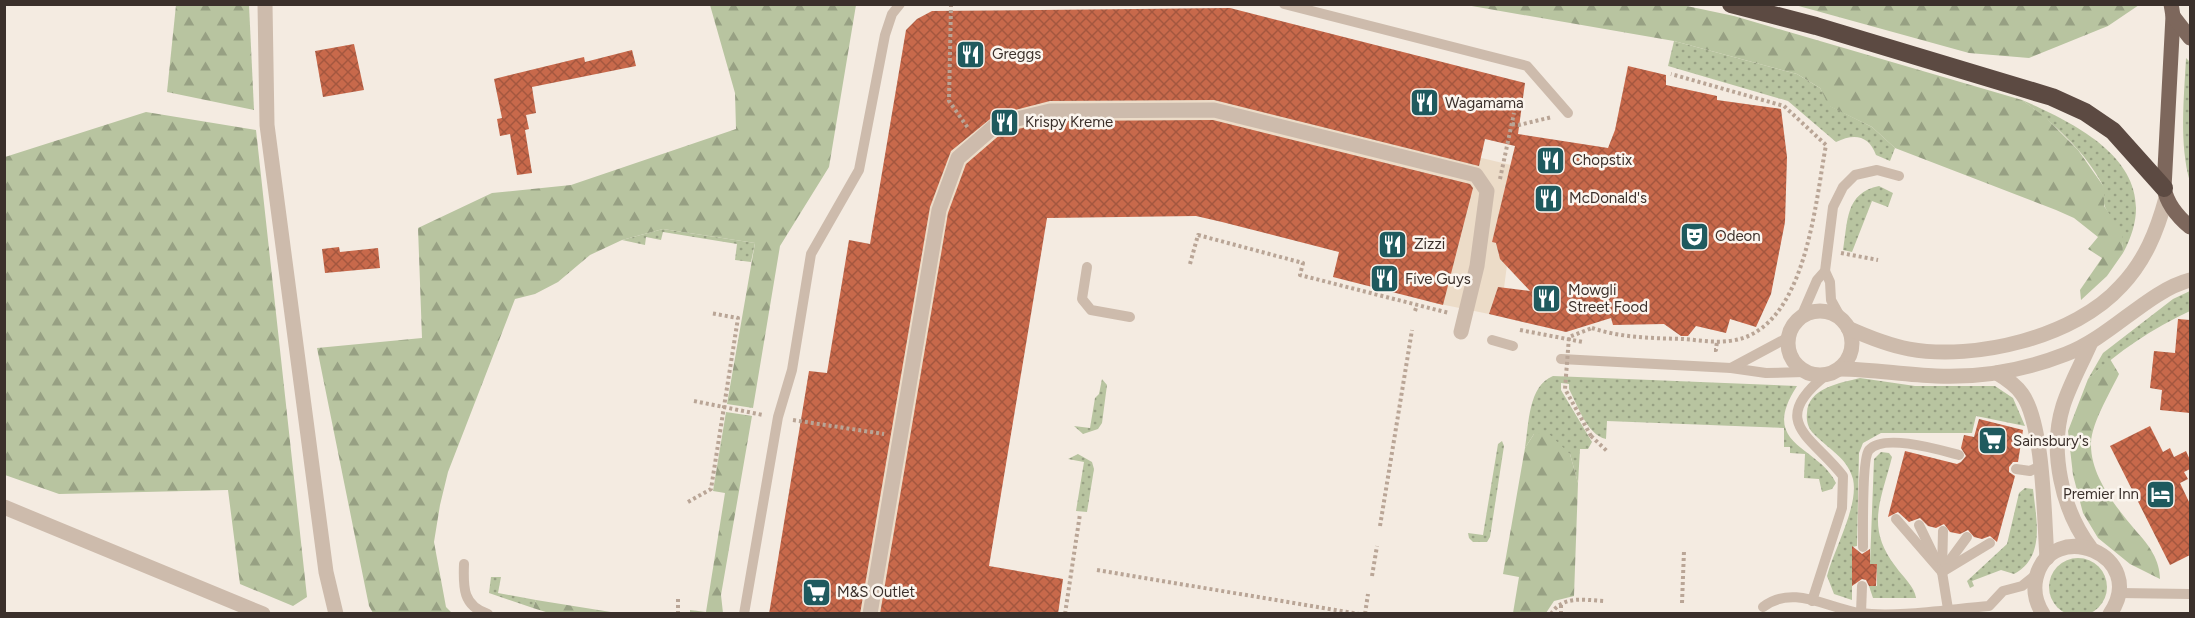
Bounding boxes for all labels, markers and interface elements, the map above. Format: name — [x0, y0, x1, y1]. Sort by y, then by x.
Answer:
restaurant icon: Greggs — [955, 38, 987, 70]
place label: Greggs — [992, 45, 1041, 63]
restaurant icon: Wagamama — [1408, 87, 1440, 119]
place label: Wagamama — [1445, 94, 1524, 112]
restaurant icon: Krispy Kreme — [988, 106, 1020, 138]
place label: Krispy Kreme — [1025, 113, 1113, 131]
restaurant icon: Chopstix — [1535, 144, 1567, 176]
place label: Chopstix — [1572, 151, 1632, 169]
restaurant icon: McDonald's — [1532, 182, 1564, 214]
place label: McDonald's — [1569, 189, 1647, 207]
theatre icon: Odeon — [1678, 220, 1710, 252]
place label: Odeon — [1715, 227, 1761, 245]
restaurant icon: Zizzi — [1377, 228, 1409, 260]
place label: Zizzi — [1414, 235, 1445, 253]
restaurant icon: Five Guys — [1368, 263, 1400, 295]
place label: Five Guys — [1405, 270, 1471, 288]
place label: Mowgli Street Food — [1568, 281, 1648, 316]
restaurant icon: Mowgli Street Food — [1531, 283, 1563, 315]
supermarket icon: Sainsbury's — [1976, 425, 2008, 457]
place label: Sainsbury's — [2013, 432, 2089, 450]
hotel icon: Premier Inn — [2144, 478, 2176, 510]
place label: Premier Inn — [2063, 485, 2139, 503]
supermarket icon: M&S Outlet — [800, 576, 832, 608]
place label: M&S Outlet — [837, 583, 915, 601]

